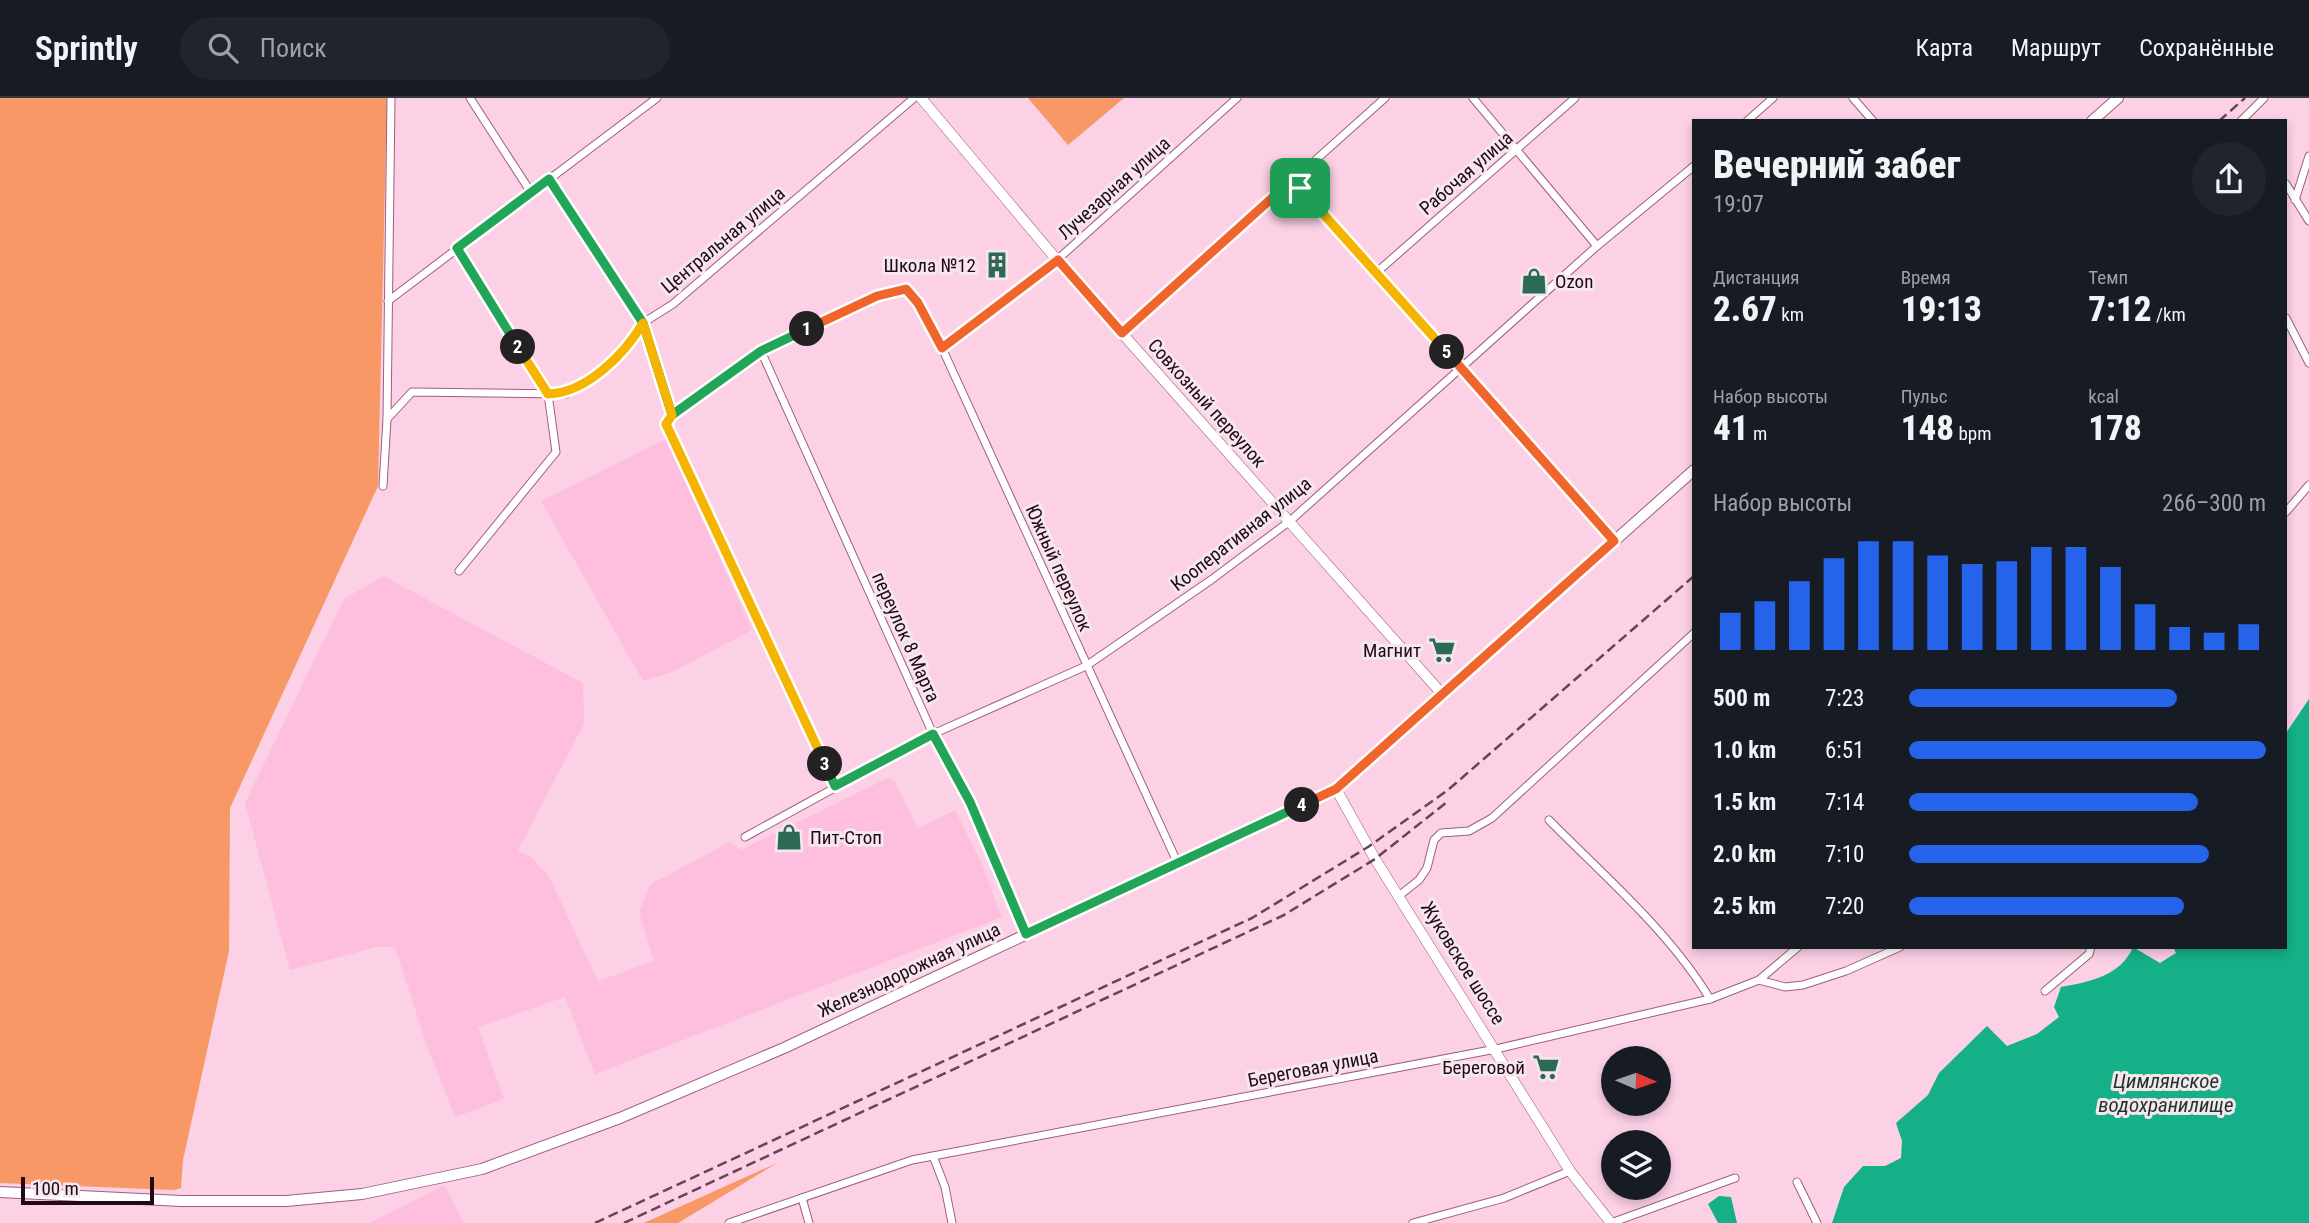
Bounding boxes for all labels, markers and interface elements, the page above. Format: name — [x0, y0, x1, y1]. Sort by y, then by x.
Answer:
search box — [180, 17, 670, 80]
text: Sprintly — [35, 29, 138, 68]
icon: search — [204, 29, 242, 67]
text: Поиск — [260, 33, 327, 63]
text: Карта — [1916, 34, 1973, 62]
text: Маршрут — [2011, 34, 2101, 62]
text: Сохранённые — [2139, 34, 2274, 62]
street label: Рабочая улица — [1415, 126, 1517, 220]
street label: Лучезарная улица — [1053, 132, 1175, 244]
button: share — [2192, 142, 2266, 216]
text: Вечерний забег — [1713, 143, 1961, 187]
pin — [1270, 158, 1330, 218]
icon: arrive — [1281, 169, 1319, 207]
street label: Центральная улица — [656, 182, 790, 298]
text: 19:07 — [1713, 191, 1764, 218]
building icon: Школа №12 — [982, 250, 1012, 280]
place label: Школа №12 — [883, 254, 976, 277]
shop icon: Ozon — [1519, 266, 1549, 296]
text: Дистанция — [1713, 266, 1800, 289]
text: Время — [1901, 266, 1951, 289]
text: Темп — [2088, 266, 2128, 289]
place label: Ozon — [1555, 270, 1593, 293]
text: 2.67 — [1713, 289, 1777, 330]
text: 19:13 — [1901, 289, 1982, 330]
text: 7:12 — [2088, 289, 2152, 330]
text: km — [1777, 303, 1804, 326]
text: /km — [2152, 303, 2186, 326]
pin: 1 — [790, 312, 824, 346]
text: 1 — [802, 317, 811, 340]
pin: 2 — [500, 330, 536, 364]
street label: Совхозный переулок — [1143, 334, 1271, 472]
pin: 5 — [1430, 334, 1464, 370]
text: 2 — [513, 335, 522, 358]
text: 5 — [1442, 340, 1451, 363]
text: Набор высоты — [1713, 385, 1828, 408]
text: Пульс — [1901, 385, 1948, 408]
text: kcal — [2088, 385, 2119, 408]
text: 41 — [1713, 408, 1749, 449]
text: 148 — [1901, 408, 1954, 449]
text: 178 — [2088, 408, 2142, 449]
text: m — [1749, 422, 1767, 445]
text: bpm — [1954, 422, 1991, 445]
street label: Кооперативная улица — [1166, 472, 1316, 596]
text: Набор высоты — [1713, 490, 1852, 517]
text: 266–300 m — [2162, 490, 2266, 517]
street label: Южный переулок — [1021, 501, 1097, 635]
street label: переулок 8 Марта — [867, 568, 945, 706]
supermarket icon: Магнит — [1427, 635, 1457, 665]
place label: Магнит — [1363, 639, 1421, 662]
text: 500 m — [1713, 685, 1770, 712]
text: 7:23 — [1825, 685, 1864, 712]
text: 1.0 km — [1713, 737, 1776, 764]
text: 6:51 — [1825, 737, 1864, 764]
pin: 3 — [808, 746, 842, 782]
text: 3 — [820, 752, 829, 775]
pin: 4 — [1284, 788, 1320, 822]
text: 1.5 km — [1713, 789, 1776, 816]
text: 7:14 — [1825, 789, 1864, 816]
text: 4 — [1297, 793, 1306, 816]
shop icon: Пит-Стоп — [774, 822, 804, 852]
place label: Пит-Стоп — [810, 826, 882, 849]
text: 2.0 km — [1713, 841, 1776, 868]
text: 7:10 — [1825, 841, 1864, 868]
text: 2.5 km — [1713, 893, 1776, 920]
text: 7:20 — [1825, 893, 1864, 920]
street label: Жуковское шоссе — [1416, 897, 1510, 1029]
street label: Железнодорожная улица — [814, 918, 1004, 1022]
street label: Береговая улица — [1246, 1044, 1380, 1092]
north arrow — [1601, 1046, 1671, 1116]
map controls — [1601, 1046, 1671, 1200]
supermarket icon: Береговой — [1531, 1052, 1561, 1082]
place label: Береговой — [1442, 1056, 1525, 1079]
water label: Цимлянское водохранилище — [2098, 1069, 2234, 1117]
button: layers — [1601, 1130, 1671, 1200]
scale bar — [21, 1174, 154, 1206]
text: 100 m — [32, 1177, 79, 1200]

